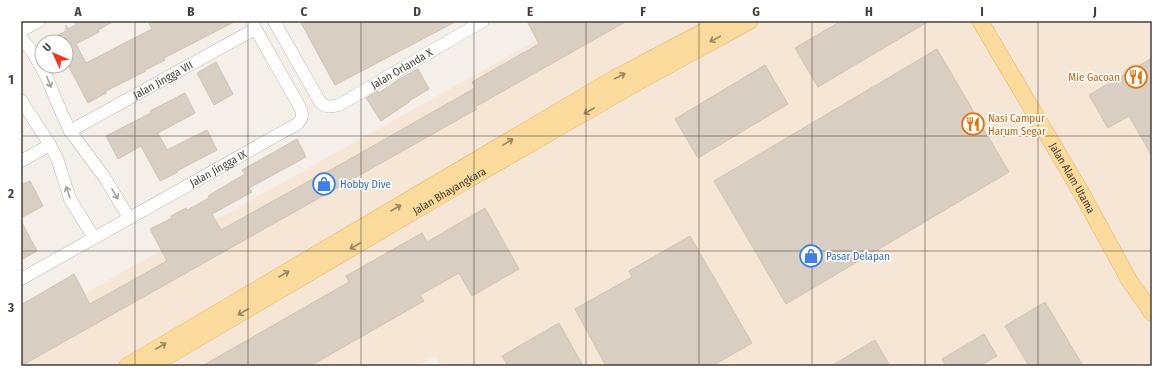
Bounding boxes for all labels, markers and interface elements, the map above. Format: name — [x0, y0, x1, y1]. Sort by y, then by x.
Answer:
text: A — [73, 4, 82, 19]
text: B — [187, 4, 195, 19]
text: C — [301, 4, 308, 19]
text: D — [413, 4, 421, 19]
text: E — [527, 4, 533, 19]
text: F — [640, 4, 646, 19]
text: G — [752, 4, 760, 19]
text: H — [865, 4, 873, 19]
text: I — [980, 4, 984, 19]
text: J — [1092, 4, 1097, 19]
north arrow — [34, 34, 74, 74]
one-way arrow — [709, 36, 721, 44]
text: U — [40, 41, 54, 54]
street label: Jalan Orlanda X — [369, 46, 435, 92]
street label: Jalan Jingga VII — [131, 59, 195, 102]
restaurant icon: Mie Gacoan — [1123, 64, 1149, 90]
place label: Mie Gacoan — [1068, 71, 1120, 84]
text: 1 — [8, 72, 14, 87]
one-way arrow — [614, 72, 626, 79]
one-way arrow — [45, 76, 53, 88]
one-way arrow — [583, 107, 595, 115]
restaurant icon: Nasi Campur Harum Segar — [960, 111, 986, 137]
place label: Nasi Campur Harum Segar — [988, 112, 1046, 138]
one-way arrow — [502, 137, 514, 145]
street label: Jalan Alam Utama — [1046, 141, 1097, 216]
street label: Jalan Jingga IX — [188, 147, 249, 190]
street label: Jalan Bhayangkara — [411, 165, 488, 217]
shop icon: Hobby Dive — [311, 171, 337, 197]
place label: Hobby Dive — [340, 178, 391, 191]
text: 2 — [7, 186, 14, 201]
one-way arrow — [63, 186, 71, 198]
one-way arrow — [111, 188, 119, 200]
one-way arrow — [390, 204, 402, 212]
one-way arrow — [349, 243, 361, 251]
shop icon: Pasar Delapan — [798, 243, 824, 269]
place label: Pasar Delapan — [826, 250, 890, 263]
one-way arrow — [278, 270, 290, 278]
text: 3 — [7, 300, 14, 315]
one-way arrow — [237, 309, 249, 317]
one-way arrow — [154, 342, 166, 350]

